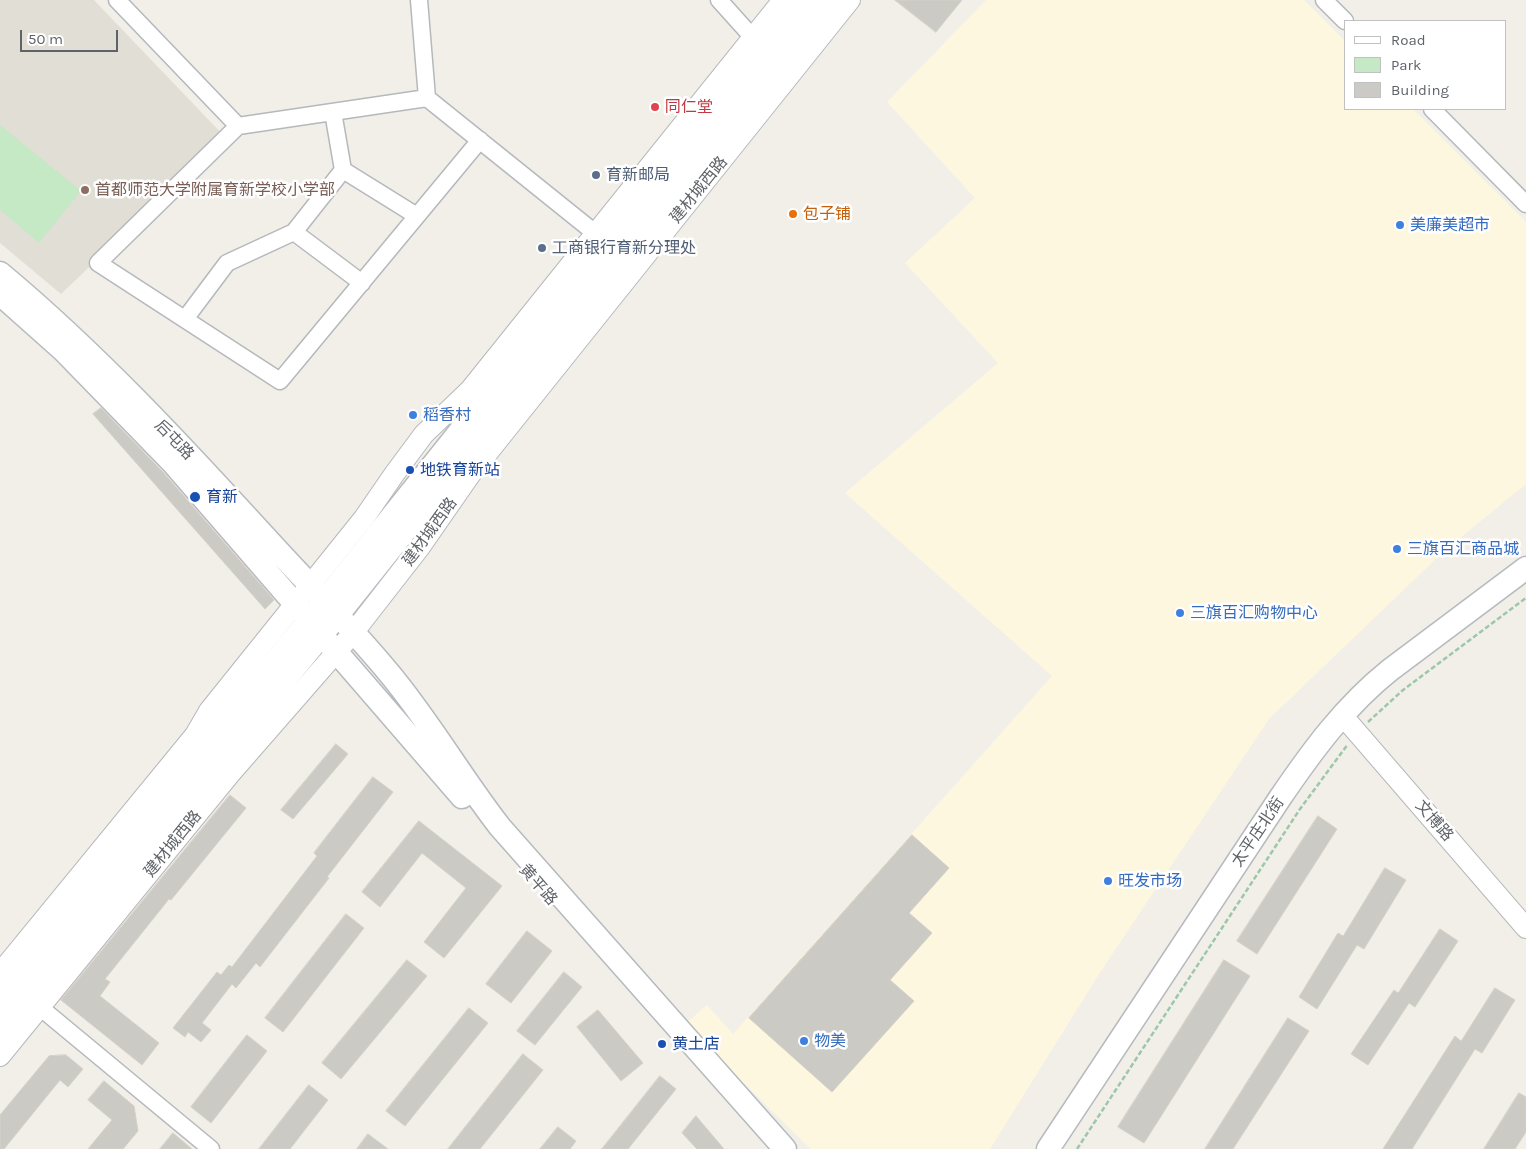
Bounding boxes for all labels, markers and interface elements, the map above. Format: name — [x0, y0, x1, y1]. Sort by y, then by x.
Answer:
scale bar — [22, 20, 120, 52]
legend — [1344, 20, 1506, 110]
text: 50 m — [28, 30, 63, 48]
text: Road — [1391, 31, 1426, 49]
text: Park — [1391, 56, 1421, 74]
text: Building — [1391, 81, 1449, 99]
place label: 同仁堂 — [665, 97, 713, 117]
marker: 同仁堂 — [649, 101, 661, 113]
street label: 建材城西路 — [666, 153, 732, 227]
place label: 育新邮局 — [606, 165, 670, 185]
marker: 育新邮局 — [590, 169, 602, 181]
place label: 首都师范大学附属育新学校小学部 — [95, 180, 335, 200]
marker: 首都师范大学附属育新学校小学部 — [79, 184, 91, 196]
place label: 包子铺 — [803, 204, 851, 224]
marker: 包子铺 — [787, 208, 799, 220]
place label: 美廉美超市 — [1410, 215, 1490, 235]
marker: 美廉美超市 — [1394, 219, 1406, 231]
place label: 工商银行育新分理处 — [552, 238, 696, 258]
marker: 工商银行育新分理处 — [536, 242, 548, 254]
place label: 稻香村 — [423, 405, 471, 425]
marker: 稻香村 — [407, 409, 419, 421]
street label: 后屯路 — [150, 416, 198, 464]
place label: 地铁育新站 — [420, 460, 500, 480]
marker: 地铁育新站 — [404, 464, 416, 476]
place label: 育新 — [206, 487, 238, 507]
marker: 育新 — [188, 490, 202, 504]
street label: 建材城西路 — [399, 494, 461, 570]
place label: 三旗百汇商品城 — [1407, 539, 1519, 559]
marker: 三旗百汇商品城 — [1391, 543, 1403, 555]
place label: 三旗百汇购物中心 — [1190, 603, 1318, 623]
marker: 三旗百汇购物中心 — [1174, 607, 1186, 619]
street label: 太平庄北街 — [1228, 793, 1288, 871]
street label: 文博路 — [1411, 797, 1457, 845]
street label: 建材城西路 — [140, 807, 206, 881]
street label: 黄平路 — [515, 861, 561, 909]
place label: 旺发市场 — [1118, 871, 1182, 891]
marker: 旺发市场 — [1102, 875, 1114, 887]
place label: 物美 — [814, 1031, 846, 1051]
place label: 黄土店 — [672, 1034, 720, 1054]
marker: 物美 — [798, 1035, 810, 1047]
marker: 黄土店 — [656, 1038, 668, 1050]

